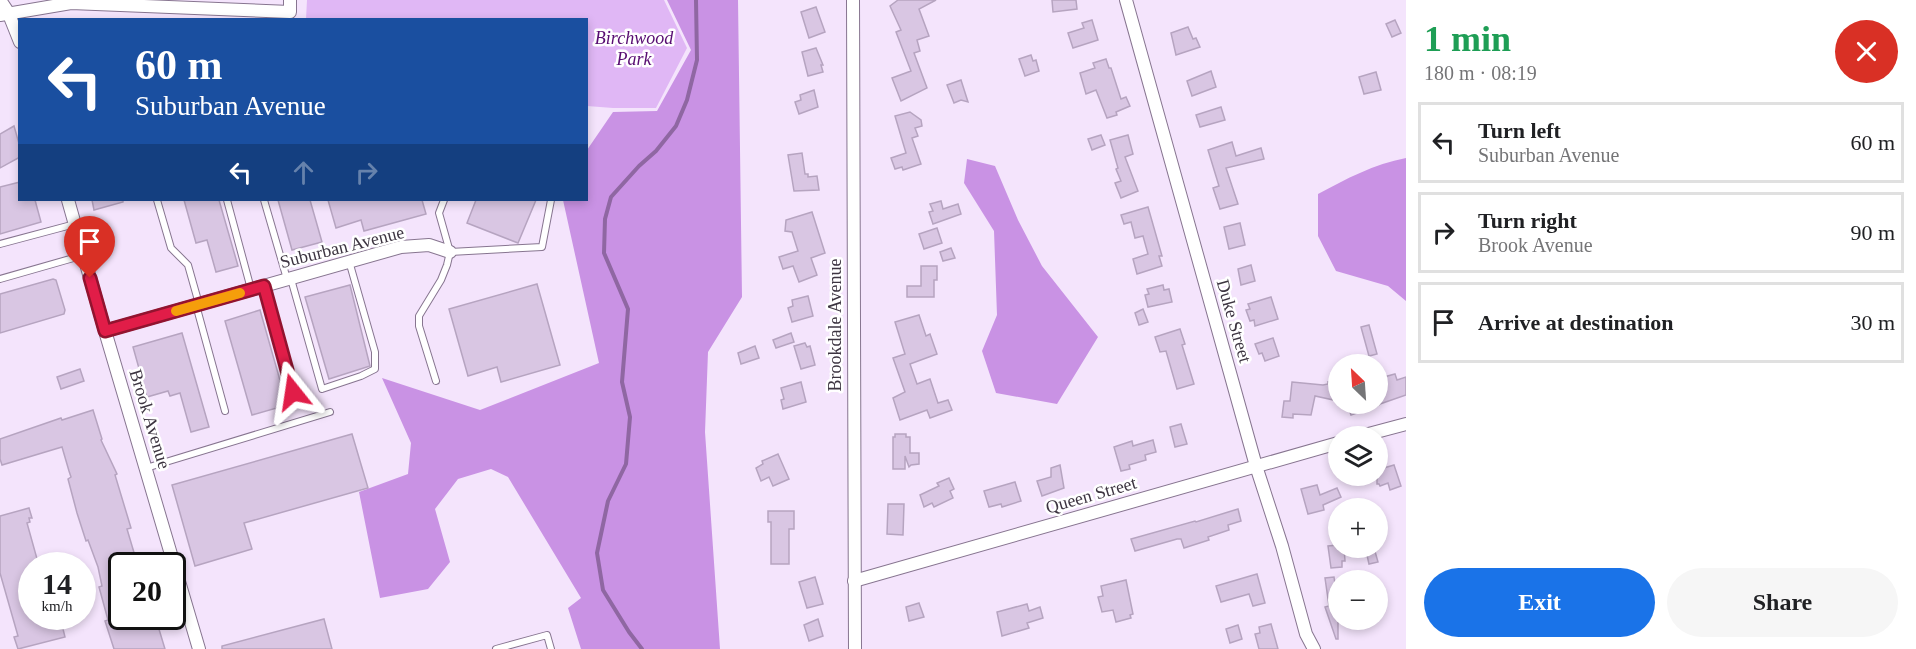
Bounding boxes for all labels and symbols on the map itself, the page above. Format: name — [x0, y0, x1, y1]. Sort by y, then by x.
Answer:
park label: Birchwood Park — [595, 28, 674, 69]
pin — [64, 216, 115, 278]
street label: Suburban Avenue — [278, 222, 406, 272]
street label: Brookdale Avenue — [825, 258, 845, 392]
street label: Duke Street — [1213, 277, 1255, 365]
north arrow — [1328, 354, 1388, 414]
position arrow — [261, 360, 325, 424]
street label: Brook Avenue — [125, 367, 175, 471]
street label: Queen Street — [1043, 473, 1139, 517]
speed limit sign: 20 — [108, 552, 186, 630]

